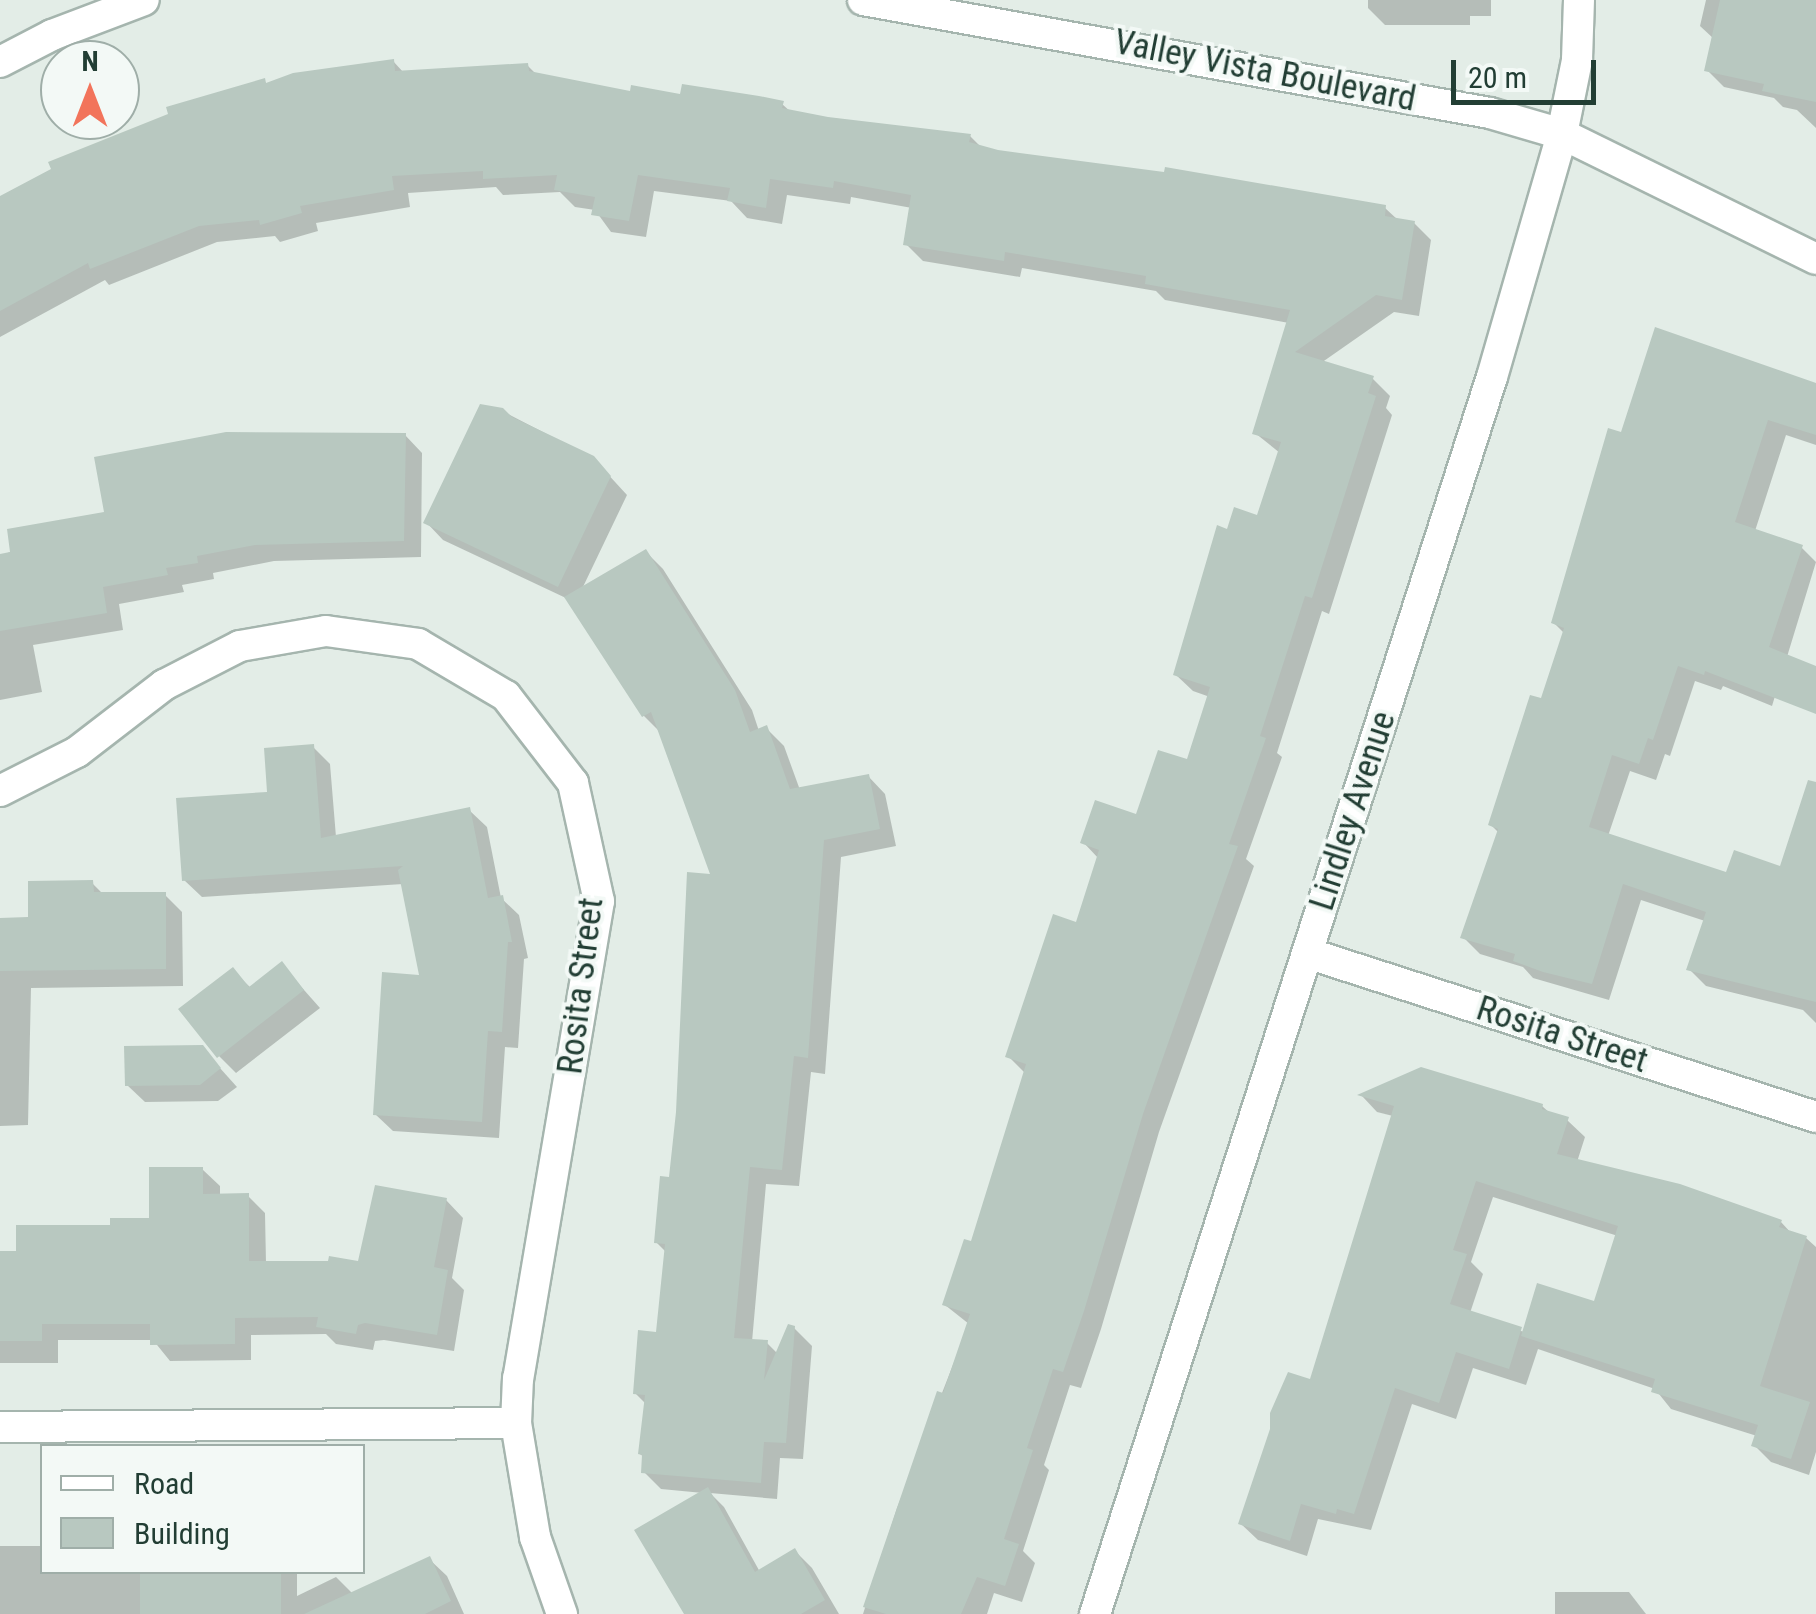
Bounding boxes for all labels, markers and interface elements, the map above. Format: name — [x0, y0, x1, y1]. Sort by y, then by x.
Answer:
street label: Valley Vista Boulevard — [1111, 21, 1419, 121]
north arrow — [40, 40, 140, 140]
scale bar — [1456, 40, 1601, 102]
text: N — [81, 45, 99, 78]
text: 20 m — [1468, 60, 1527, 95]
street label: Lindley Avenue — [1301, 706, 1405, 916]
street label: Rosita Street — [549, 895, 613, 1077]
street label: Rosita Street — [1471, 988, 1653, 1082]
legend — [40, 1444, 365, 1574]
text: Road — [134, 1466, 194, 1501]
text: Building — [134, 1516, 230, 1551]

